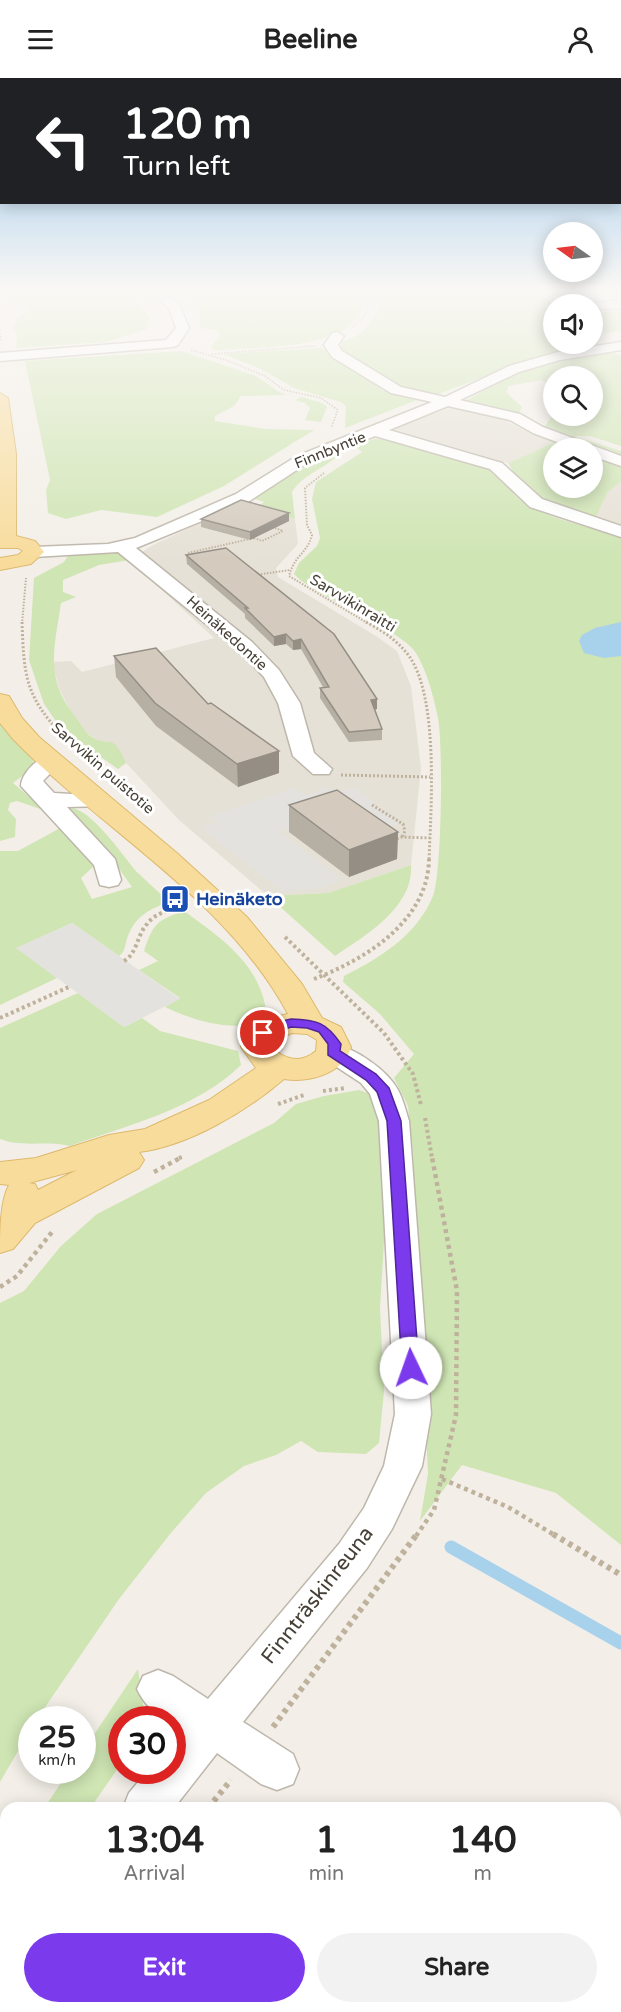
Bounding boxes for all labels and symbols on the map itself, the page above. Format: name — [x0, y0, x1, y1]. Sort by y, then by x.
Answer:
north arrow — [543, 222, 603, 282]
street label: Finnbyntie — [292, 428, 368, 472]
street label: Sarvvikinraitti — [307, 570, 399, 636]
street label: Heinäkedontie — [183, 592, 271, 674]
street label: Sarvvikin puistotie — [48, 719, 158, 817]
bus stop icon: Heinäketo — [159, 883, 191, 915]
place label: Heinäketo — [196, 888, 283, 910]
pin — [237, 1007, 288, 1058]
position arrow — [379, 1336, 443, 1400]
street label: Finnträskinreuna — [256, 1522, 379, 1669]
speed limit sign: 30 — [108, 1706, 186, 1784]

